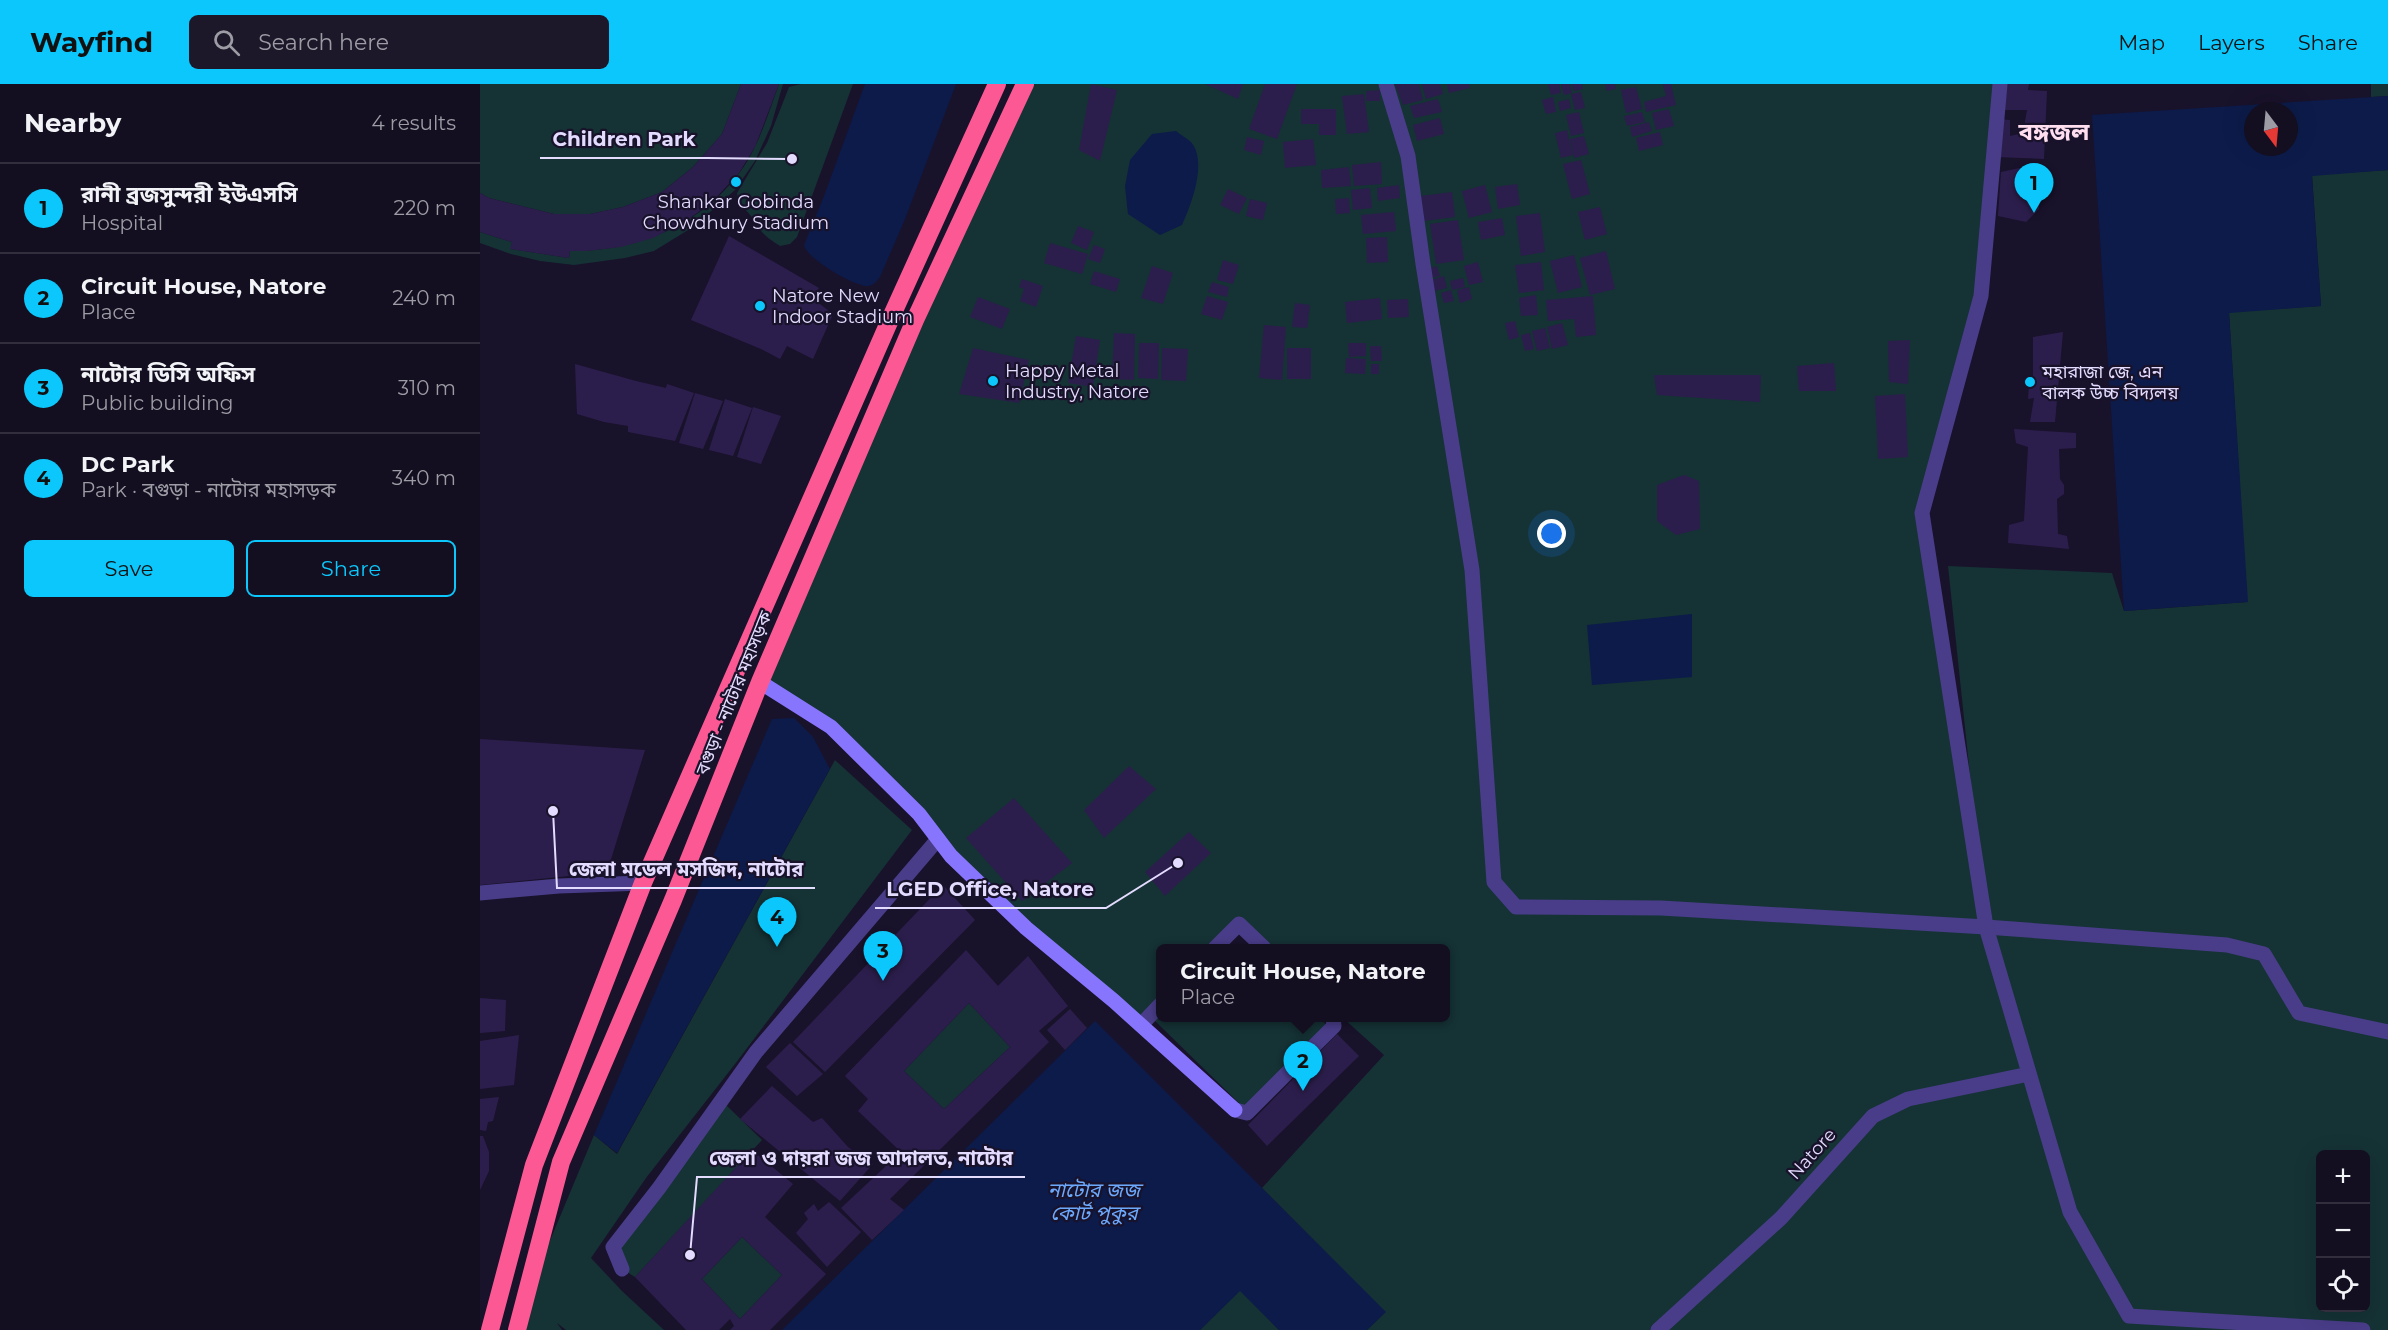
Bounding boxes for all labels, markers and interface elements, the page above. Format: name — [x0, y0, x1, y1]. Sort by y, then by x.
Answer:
search box — [189, 15, 609, 69]
text: Wayfind — [30, 25, 153, 59]
icon: search — [210, 26, 243, 59]
text: Search here — [258, 29, 389, 56]
text: Map — [2118, 30, 2165, 55]
text: Layers — [2198, 30, 2265, 55]
text: Share — [2298, 30, 2358, 55]
north arrow — [2244, 102, 2298, 156]
text: Nearby — [24, 107, 121, 139]
text: 4 results — [371, 111, 456, 135]
district label: বঙ্গজল — [2018, 117, 2090, 146]
callout: Children Park — [540, 120, 707, 158]
text: Children Park — [552, 127, 696, 151]
pin: 1 — [2014, 164, 2054, 213]
marker: Shankar Gobinda Chowdhury Stadium — [729, 175, 743, 189]
text: রানী ব্রজসুন্দরী ইউএসসি — [81, 181, 298, 208]
place label: Shankar Gobinda Chowdhury Stadium — [643, 191, 829, 234]
text: 1 — [40, 196, 47, 220]
text: 220 m — [394, 196, 456, 220]
text: Hospital — [81, 211, 163, 235]
text: Circuit House, Natore — [81, 273, 326, 300]
place label: Natore New Indoor Stadium — [772, 285, 913, 328]
text: 2 — [38, 286, 49, 310]
text: 240 m — [392, 286, 456, 310]
marker: Natore New Indoor Stadium — [753, 299, 767, 313]
text: Place — [81, 300, 136, 324]
place label: Happy Metal Industry, Natore — [1005, 360, 1149, 403]
text: নাটোর ডিসি অফিস — [81, 361, 255, 388]
place label: মহারাজা জে, এন বালক উচ্চ বিদ্যলয় — [2041, 361, 2179, 404]
marker: Happy Metal Industry, Natore — [986, 374, 1000, 388]
marker: মহারাজা জে, এন বালক উচ্চ বিদ্যলয় — [2023, 375, 2037, 389]
text: 3 — [38, 376, 49, 400]
text: 310 m — [398, 376, 456, 400]
text: Public building — [81, 391, 234, 415]
text: DC Park — [81, 451, 175, 478]
text: 4 — [37, 466, 50, 490]
text: 340 m — [392, 466, 456, 490]
text: Park · বগুড়া - নাটোর মহাসড়ক — [81, 478, 336, 502]
your location — [1537, 519, 1566, 548]
button: Save — [24, 540, 234, 597]
button: Share — [246, 540, 456, 597]
street label: বগুড়া - নাটোর মহাসড়ক — [691, 608, 777, 779]
callout: জেলা মডেল মসজিদ, নাটোর — [557, 850, 815, 888]
text: জেলা মডেল মসজিদ, নাটোর — [569, 857, 804, 881]
callout: LGED Office, Natore — [875, 870, 1106, 908]
text: LGED Office, Natore — [886, 877, 1094, 901]
pin: 4 — [758, 898, 796, 947]
pin: 3 — [864, 932, 902, 981]
popup — [1156, 944, 1450, 1022]
text: Circuit House, Natore — [1180, 958, 1426, 985]
text: Place — [1180, 985, 1235, 1009]
pin: 2 — [1284, 1042, 1322, 1091]
street label: Natore — [1783, 1124, 1841, 1184]
callout: জেলা ও দায়রা জজ আদালত, নাটোর — [697, 1139, 1025, 1177]
text: জেলা ও দায়রা জজ আদালত, নাটোর — [709, 1146, 1014, 1170]
map controls — [2316, 1150, 2370, 1312]
button: + — [2316, 1150, 2370, 1204]
water label: নাটোর জজ কোর্ট পুকুর — [1048, 1178, 1144, 1225]
button: − — [2316, 1204, 2370, 1258]
button: locate — [2316, 1258, 2370, 1312]

